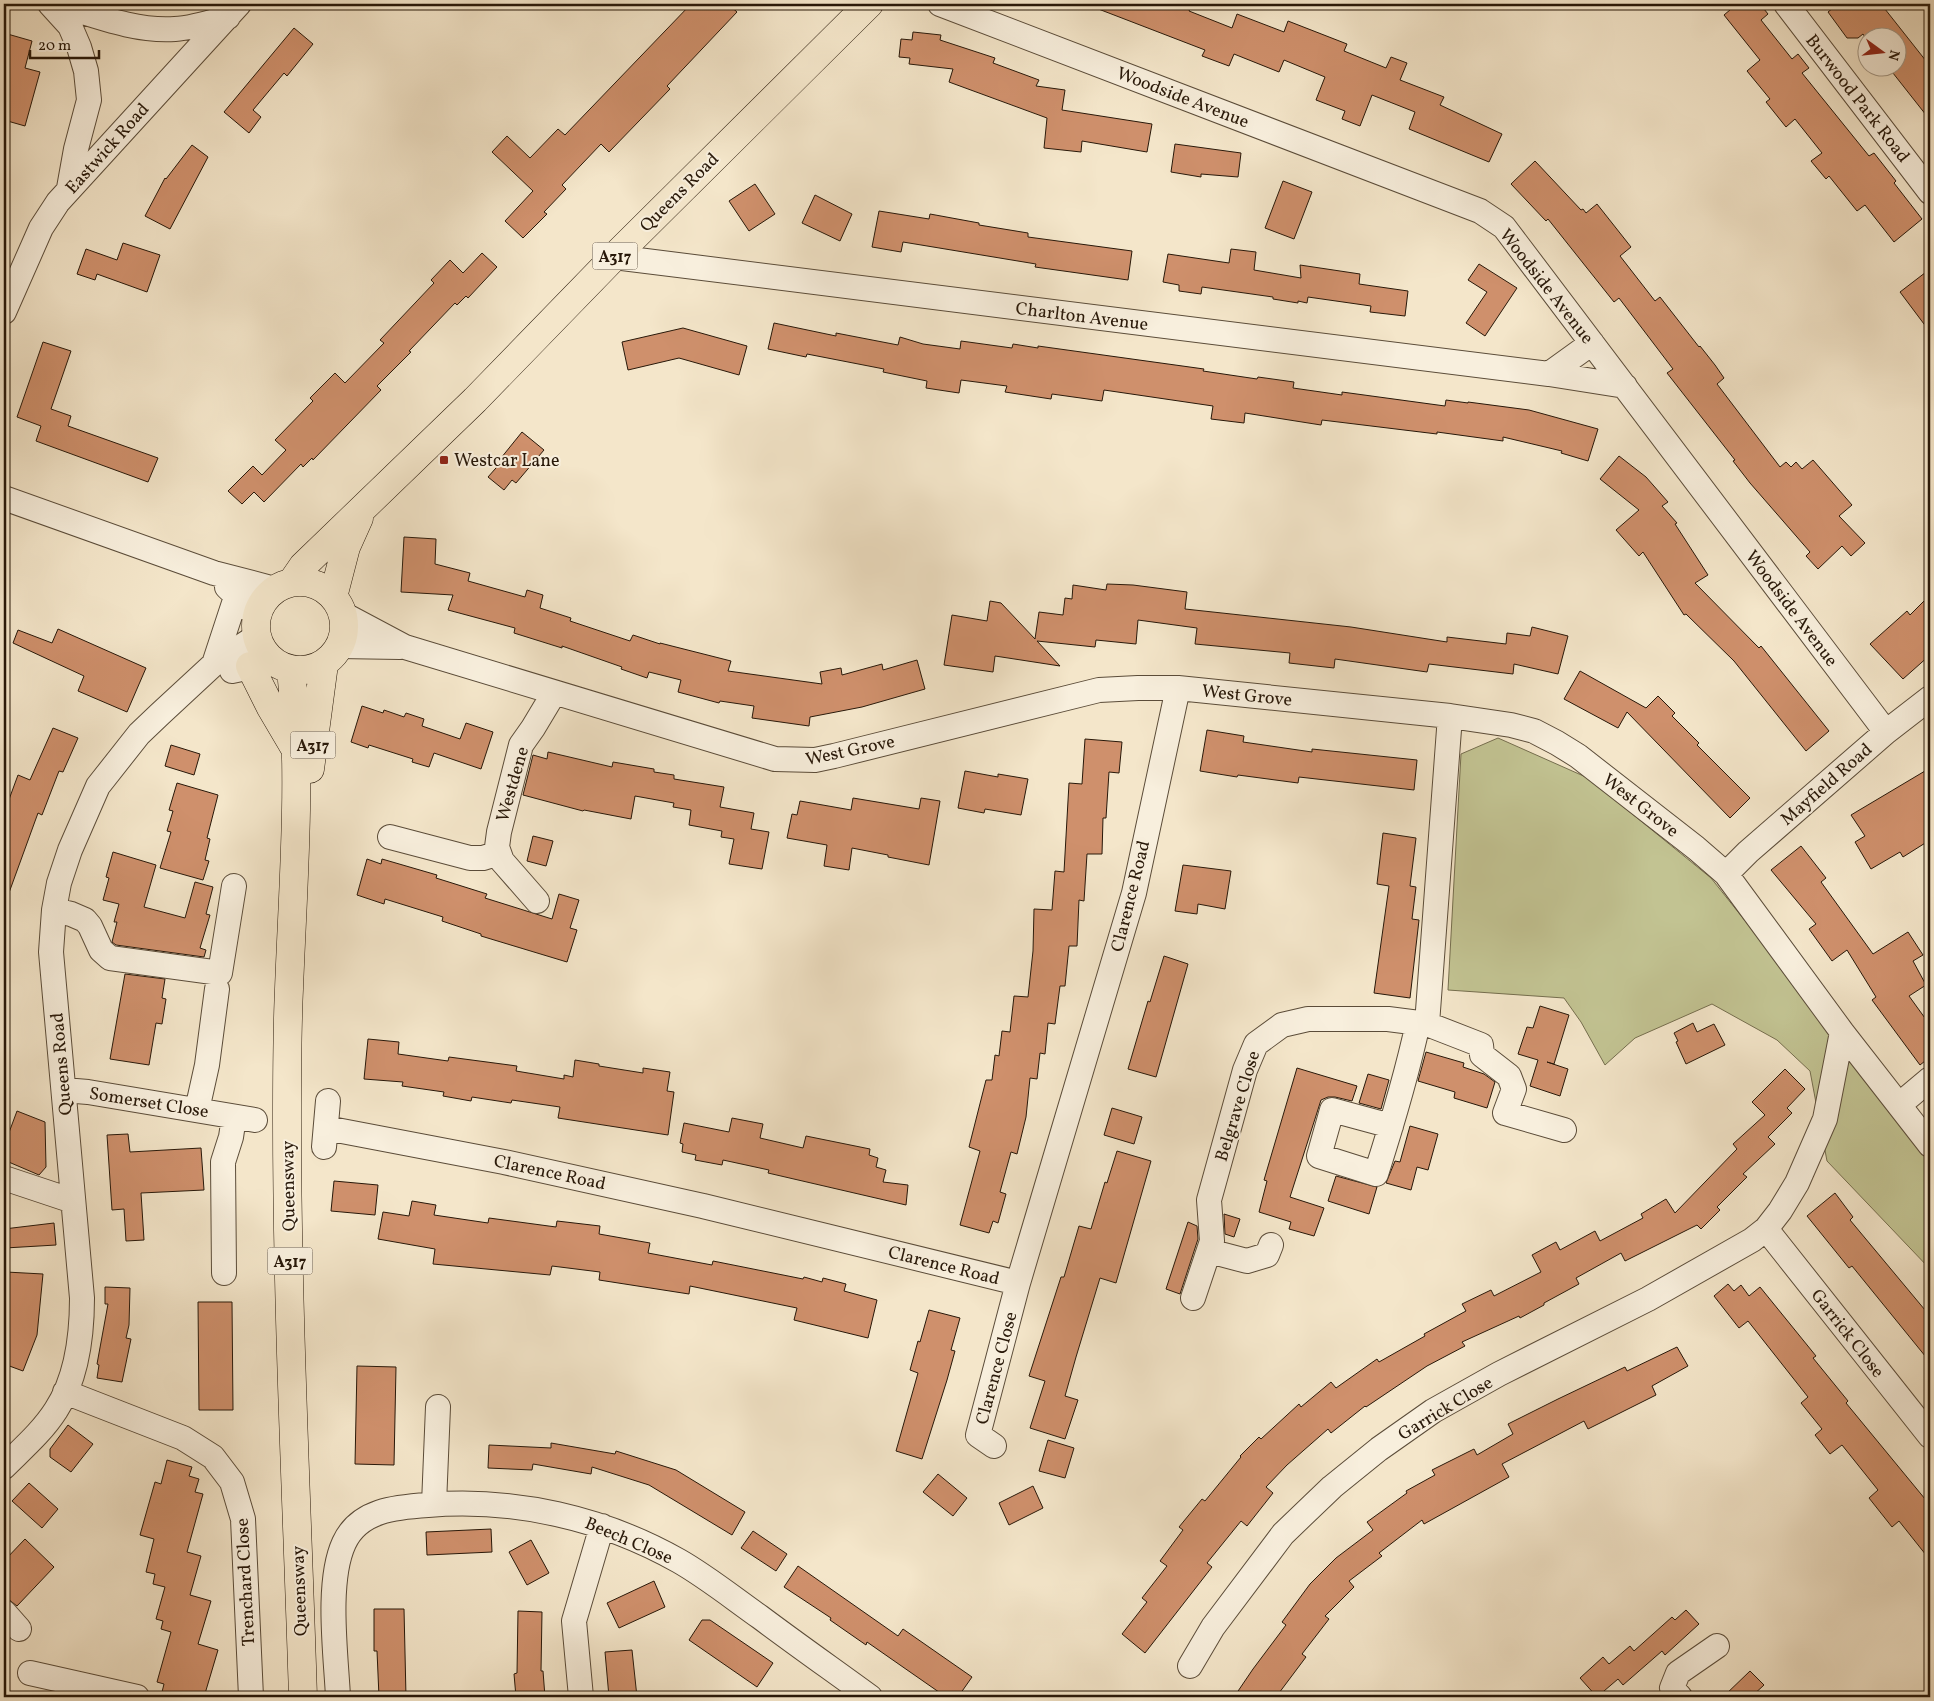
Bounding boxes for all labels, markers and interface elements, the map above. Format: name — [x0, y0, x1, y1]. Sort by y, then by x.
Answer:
scale bar — [30, 28, 99, 60]
north arrow — [1856, 28, 1906, 78]
street label: Burwood Park Road — [1799, 30, 1915, 168]
text: 20 m — [38, 36, 71, 57]
text: N — [1883, 48, 1904, 62]
street label: Woodside Avenue — [1113, 62, 1252, 135]
street label: Eastwick Road — [60, 98, 156, 200]
street label: Queens Road — [635, 148, 725, 238]
street label: Woodside Avenue — [1493, 224, 1599, 350]
road number: A317 — [592, 242, 638, 270]
street label: Charlton Avenue — [1014, 297, 1149, 338]
place label: Westcar Lane — [454, 449, 559, 474]
marker: Westcar Lane — [438, 454, 450, 466]
street label: Woodside Avenue — [1739, 545, 1843, 672]
street label: West Grove — [1200, 679, 1293, 714]
street label: West Grove — [803, 730, 897, 773]
road number: A317 — [290, 732, 336, 758]
street label: Mayfield Road — [1776, 738, 1878, 832]
street label: Westdene — [491, 744, 536, 825]
street label: West Grove — [1597, 768, 1684, 844]
street label: Clarence Road — [1106, 838, 1157, 955]
street label: Queens Road — [46, 1011, 79, 1116]
street label: Belgrave Close — [1210, 1048, 1267, 1165]
street label: Somerset Close — [87, 1082, 210, 1125]
street label: Queensway — [276, 1140, 303, 1231]
street label: Clarence Road — [491, 1149, 608, 1198]
street label: Clarence Road — [885, 1241, 1002, 1292]
road number: A317 — [268, 1248, 312, 1274]
street label: Garrick Close — [1804, 1284, 1889, 1384]
street label: Clarence Close — [970, 1309, 1025, 1428]
street label: Garrick Close — [1394, 1371, 1498, 1447]
street label: Beech Close — [581, 1512, 676, 1571]
street label: Trenchard Close — [231, 1517, 262, 1647]
street label: Queensway — [286, 1545, 315, 1637]

